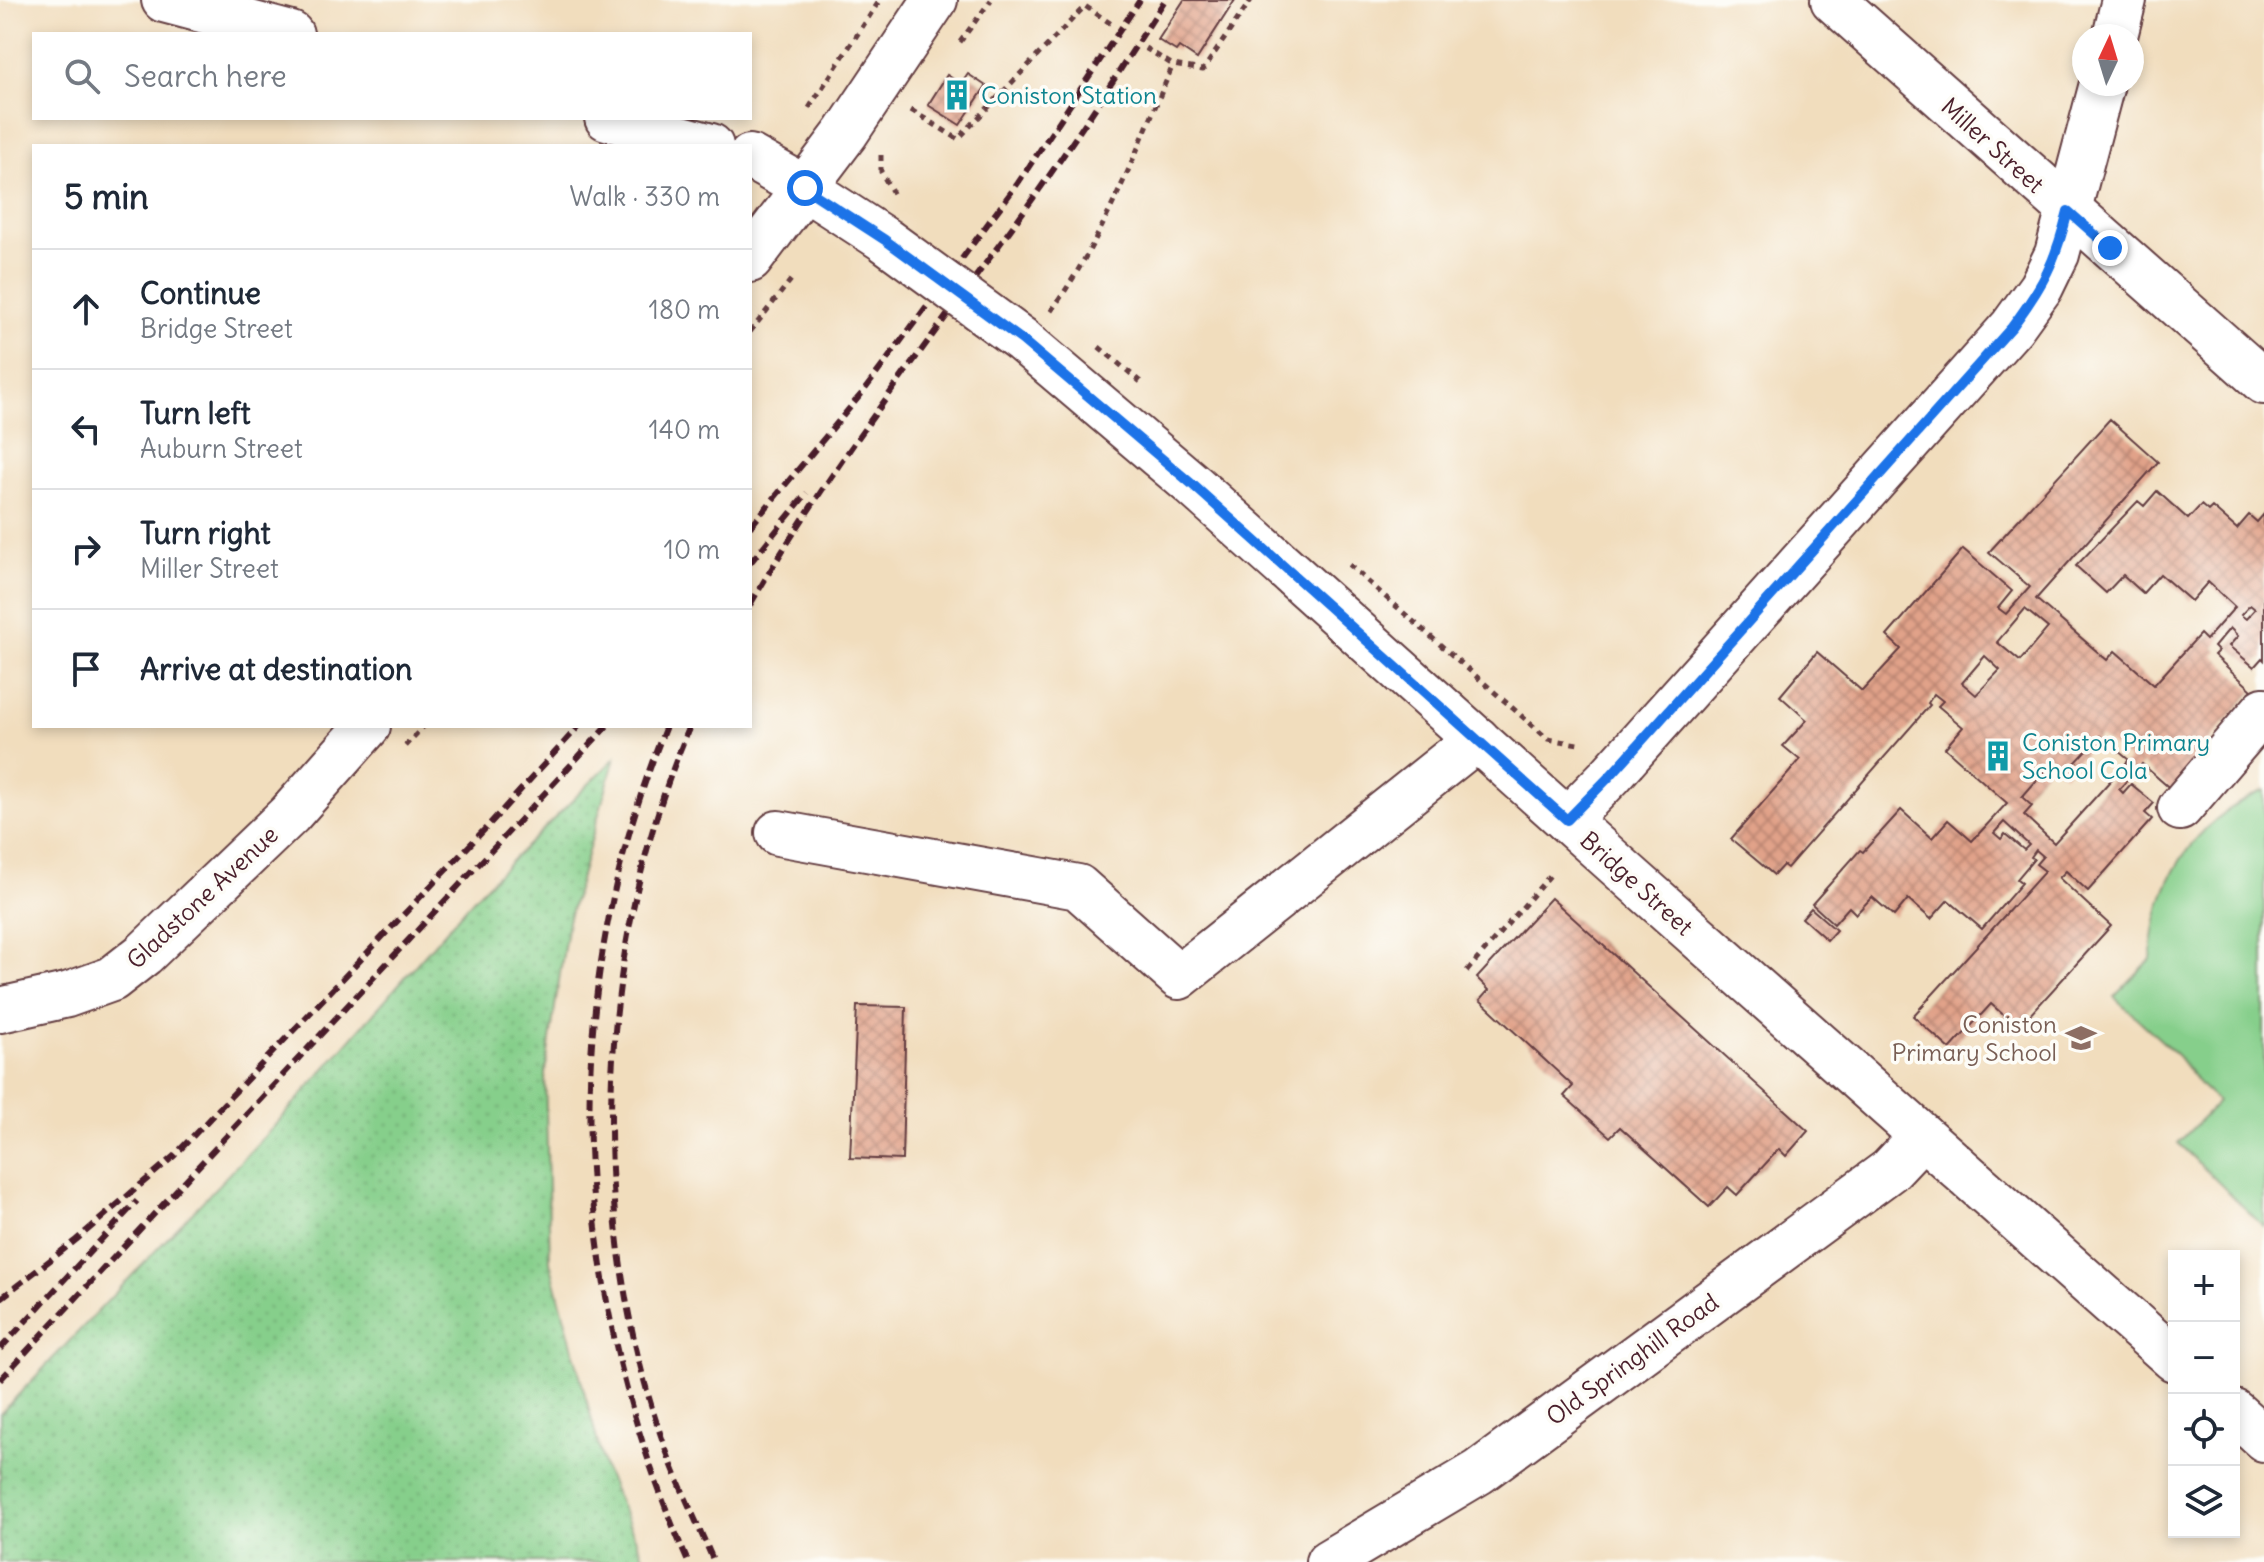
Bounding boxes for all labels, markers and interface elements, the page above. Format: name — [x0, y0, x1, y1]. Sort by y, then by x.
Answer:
north arrow — [2072, 24, 2144, 96]
search box — [32, 32, 752, 120]
icon: search — [60, 54, 104, 98]
text: Search here — [124, 57, 287, 95]
building icon: Coniston Station — [940, 78, 974, 112]
place label: Coniston Station — [981, 80, 1157, 110]
street label: Miller Street — [1935, 91, 2051, 199]
route start — [787, 170, 823, 206]
text: 5 min — [64, 175, 149, 218]
text: Walk · 330 m — [570, 180, 720, 213]
route end — [2092, 230, 2128, 266]
text: Continue — [140, 274, 261, 312]
icon: ahead — [64, 287, 108, 331]
text: 180 m — [649, 293, 720, 326]
text: Bridge Street — [140, 312, 293, 345]
text: Turn left — [140, 394, 251, 432]
icon: left — [64, 407, 108, 451]
text: 140 m — [649, 413, 720, 446]
text: Auburn Street — [140, 432, 303, 465]
text: Turn right — [140, 514, 271, 552]
icon: right — [64, 527, 108, 571]
text: 10 m — [664, 533, 720, 566]
text: Miller Street — [140, 552, 279, 585]
icon: arrive — [64, 647, 108, 691]
text: Arrive at destination — [140, 650, 412, 688]
place label: Coniston Primary School Cola — [2022, 727, 2210, 785]
building icon: Coniston Primary School Cola — [1981, 739, 2015, 773]
street label: Gladstone Avenue — [120, 819, 284, 975]
street label: Bridge Street — [1575, 825, 1699, 941]
place label: Coniston Primary School — [1892, 1009, 2057, 1067]
school or university icon: Coniston Primary School — [2064, 1021, 2098, 1055]
map controls — [2168, 1250, 2240, 1538]
button: + — [2168, 1250, 2240, 1322]
street label: Old Springhill Road — [1540, 1287, 1724, 1431]
button: − — [2168, 1322, 2240, 1394]
button: locate — [2168, 1394, 2240, 1466]
button: layers — [2168, 1466, 2240, 1538]

